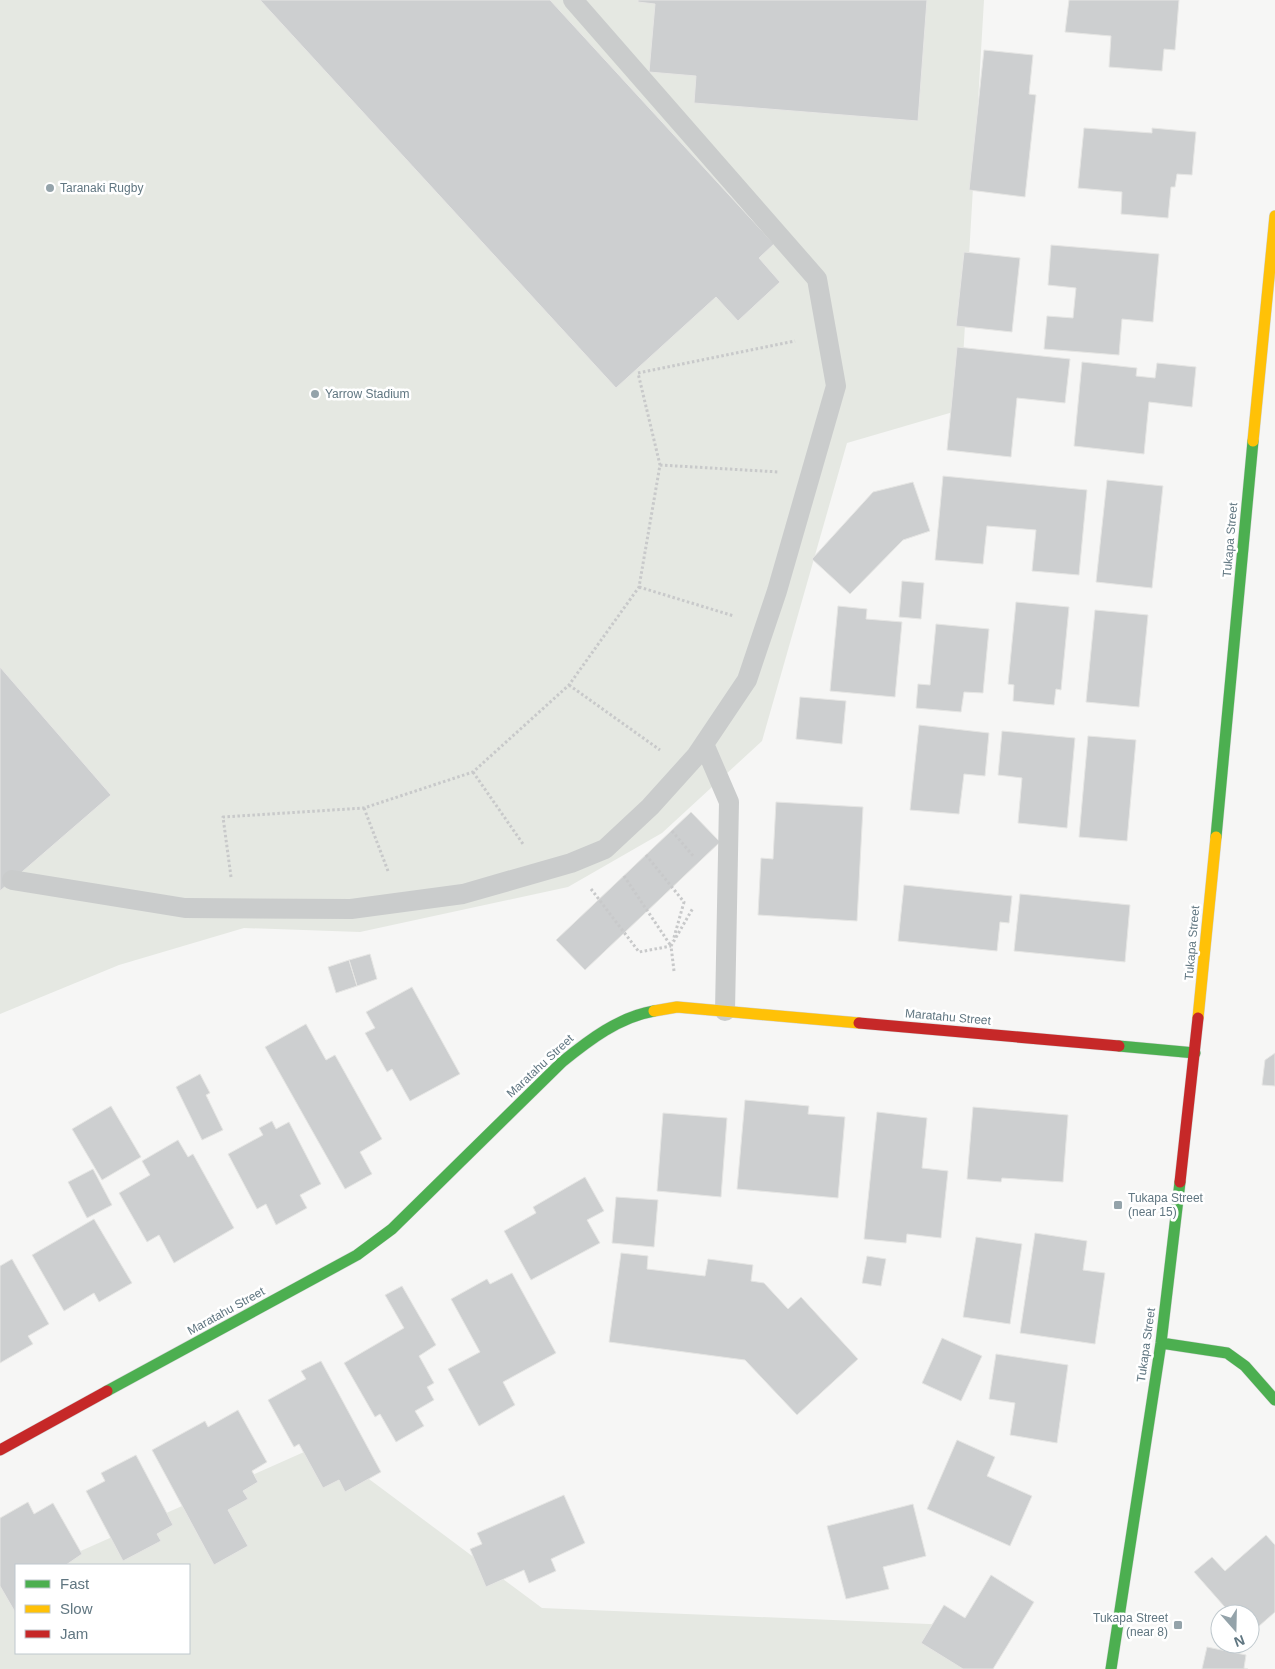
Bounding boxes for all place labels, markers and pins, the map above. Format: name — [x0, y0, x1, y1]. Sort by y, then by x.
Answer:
place label: Taranaki Rugby — [60, 181, 143, 195]
marker: Taranaki Rugby — [44, 182, 56, 194]
place label: Yarrow Stadium — [325, 387, 409, 401]
marker: Yarrow Stadium — [309, 388, 321, 400]
place label: Tukapa Street (near 15) — [1128, 1191, 1204, 1219]
marker: Tukapa Street (near 15) — [1112, 1199, 1124, 1211]
place label: Tukapa Street (near 8) — [1093, 1611, 1169, 1639]
marker: Tukapa Street (near 8) — [1172, 1619, 1184, 1631]

